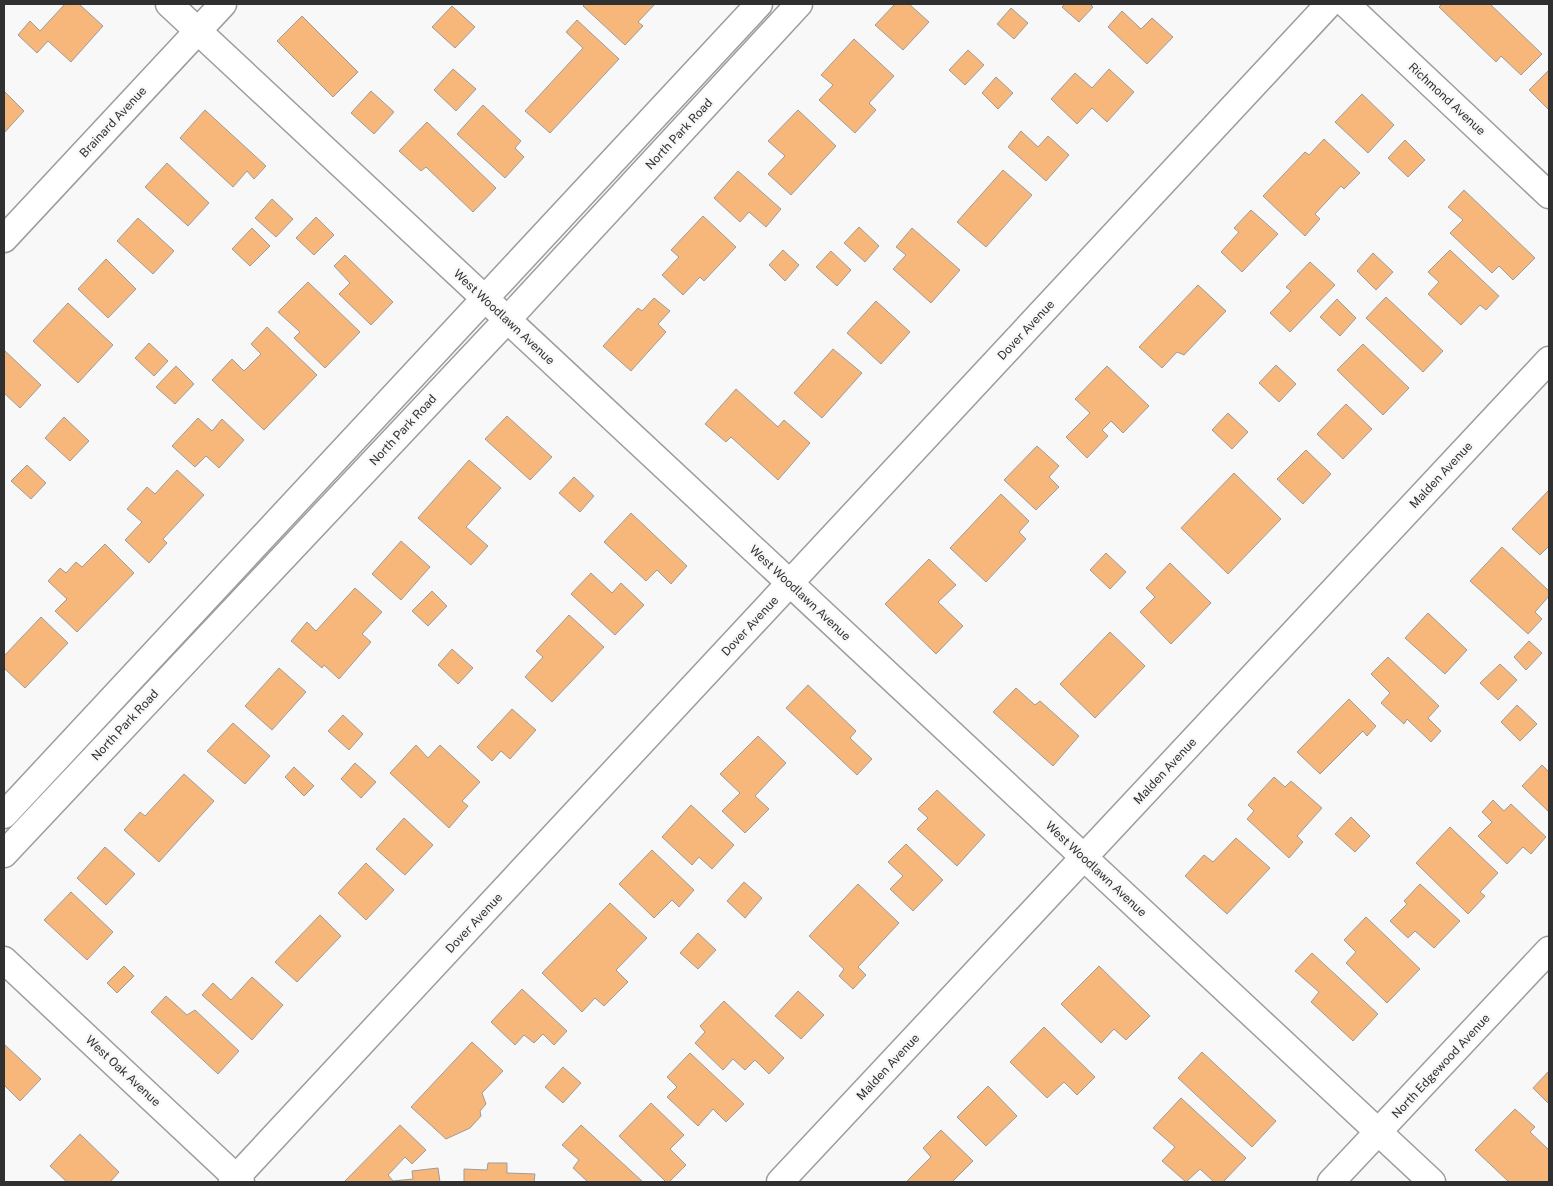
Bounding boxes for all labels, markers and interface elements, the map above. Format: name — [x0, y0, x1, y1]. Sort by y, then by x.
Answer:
street label: Richmond Avenue — [1406, 60, 1488, 138]
street label: Brainard Avenue — [77, 84, 149, 160]
street label: North Park Road — [643, 96, 715, 172]
street label: West Woodlawn Avenue — [451, 267, 558, 368]
street label: Dover Avenue — [995, 297, 1057, 363]
street label: North Park Road — [367, 392, 439, 468]
street label: Malden Avenue — [1407, 439, 1475, 511]
street label: West Woodlawn Avenue — [747, 543, 854, 644]
street label: Dover Avenue — [719, 593, 781, 659]
street label: North Park Road — [89, 687, 161, 763]
street label: Malden Avenue — [1131, 735, 1199, 807]
street label: West Woodlawn Avenue — [1043, 819, 1150, 920]
street label: Dover Avenue — [443, 890, 505, 956]
street label: North Edgewood Avenue — [1389, 1011, 1493, 1121]
street label: Malden Avenue — [854, 1031, 922, 1103]
street label: West Oak Avenue — [83, 1033, 164, 1109]

